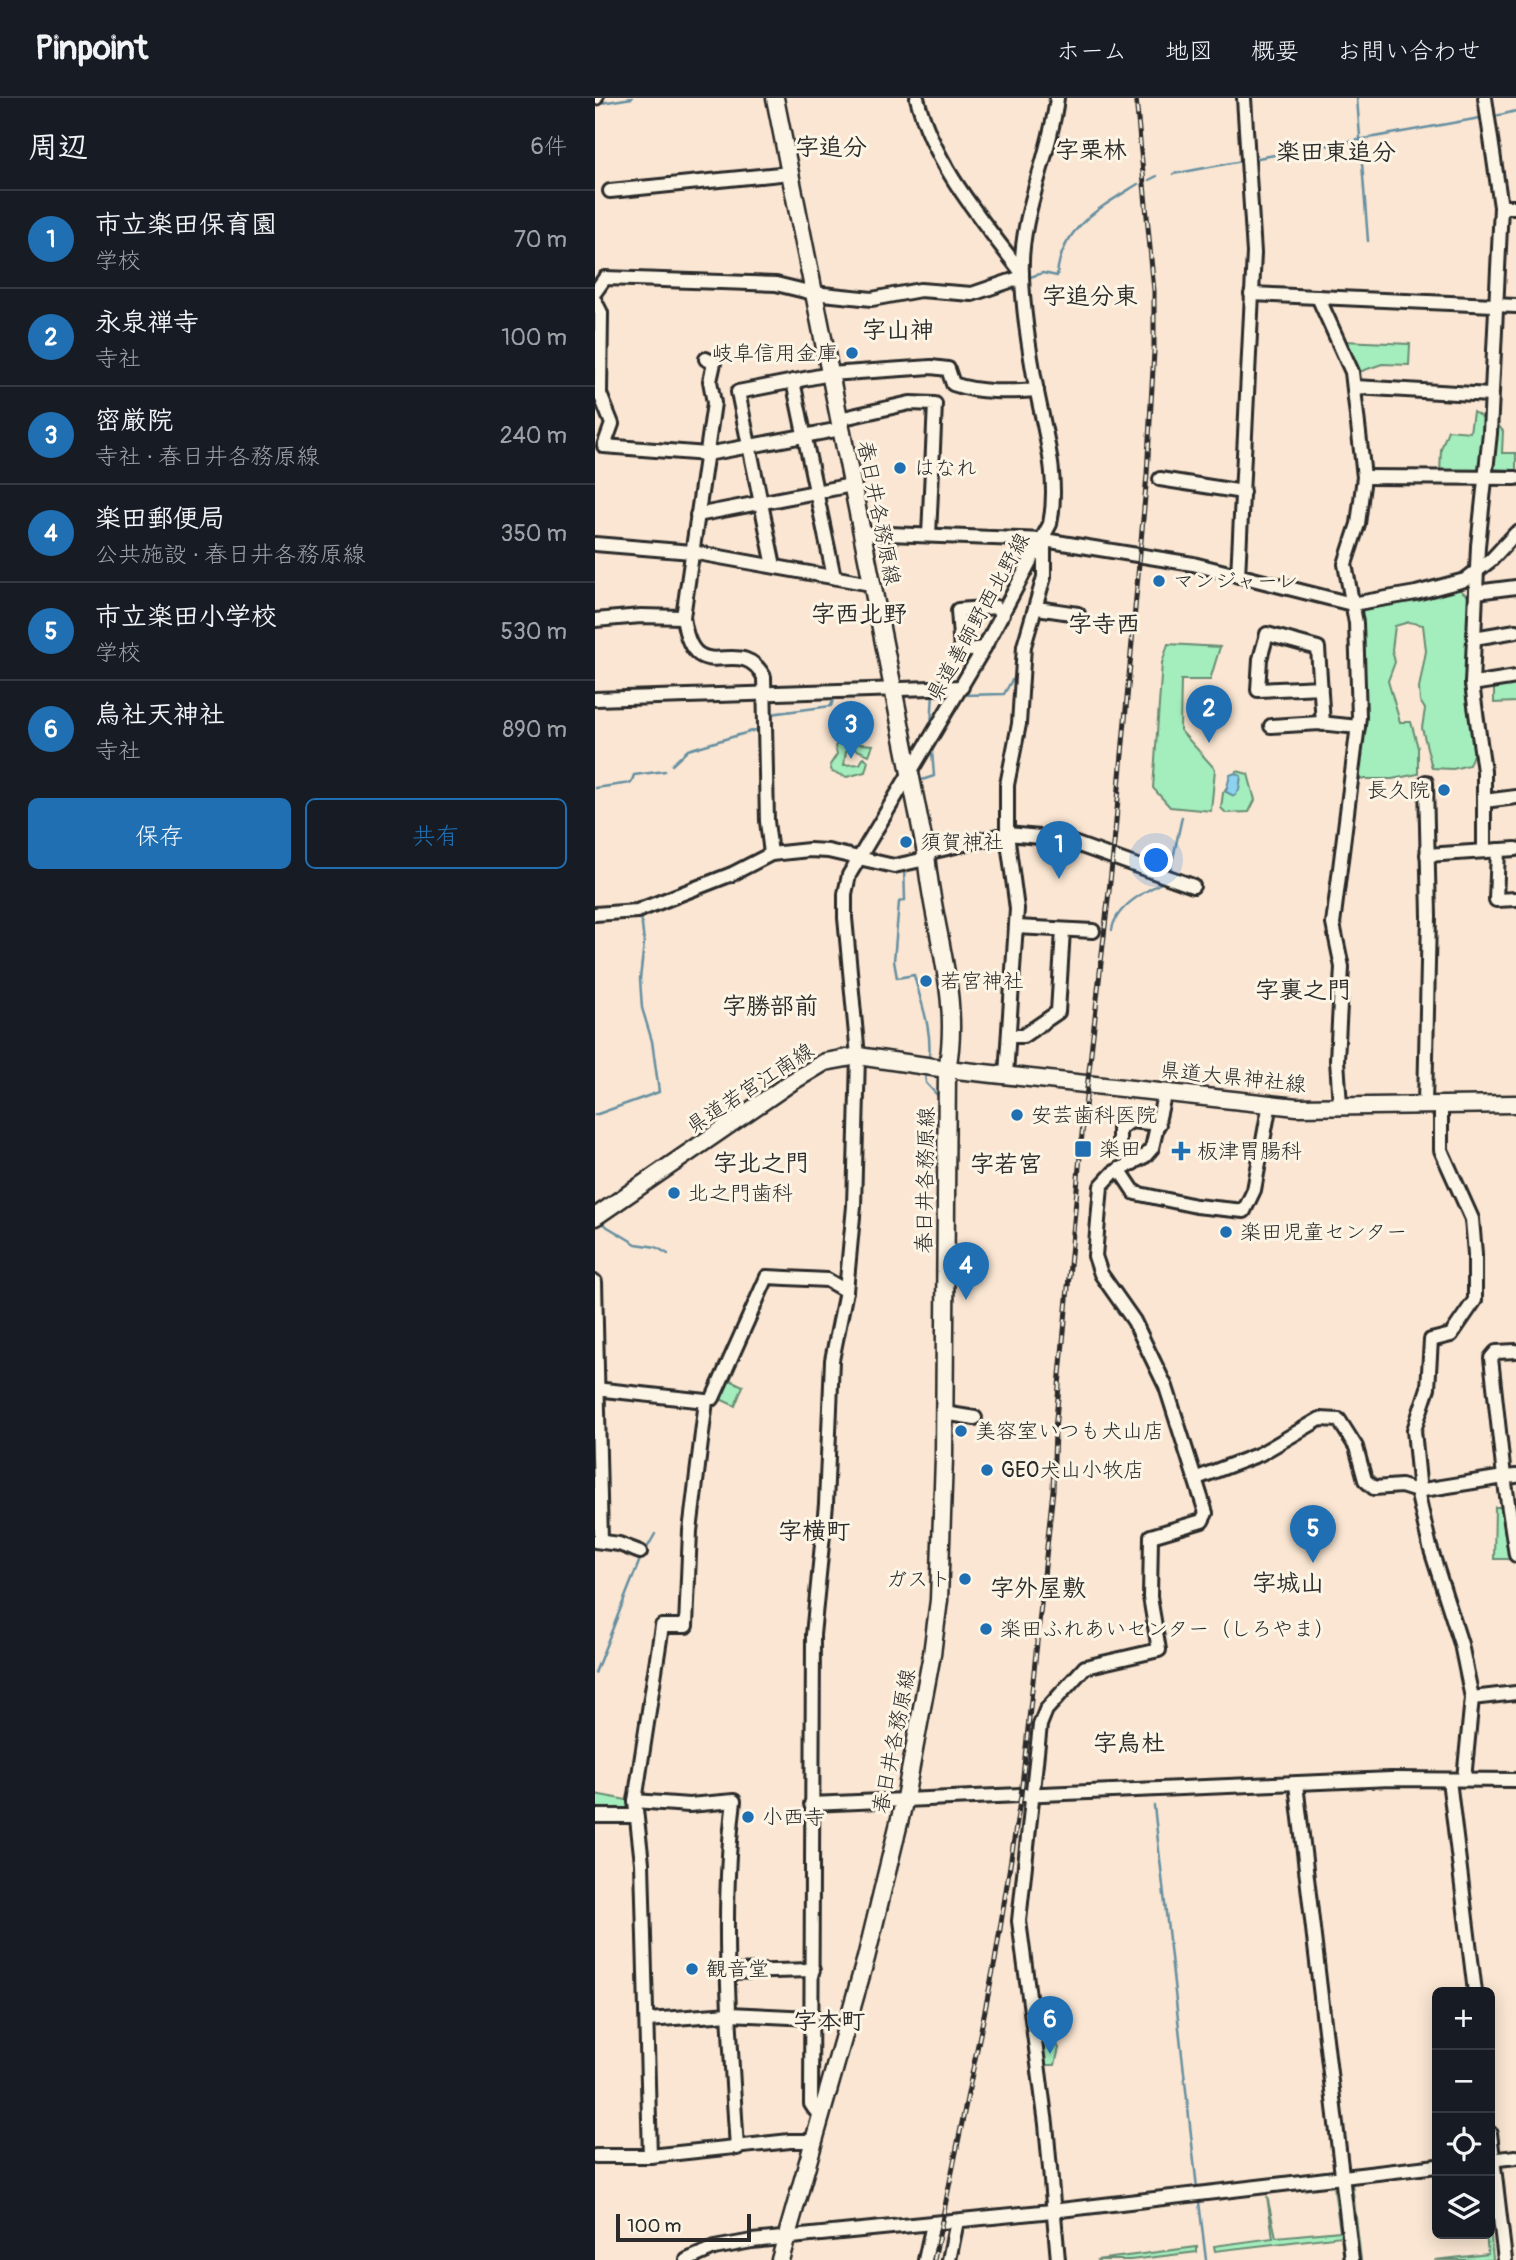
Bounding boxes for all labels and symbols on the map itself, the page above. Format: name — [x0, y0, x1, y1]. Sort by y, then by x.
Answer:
district label: 字追分 — [795, 133, 867, 162]
district label: 字栗林 — [1055, 136, 1127, 165]
district label: 楽田東追分 — [1276, 138, 1396, 167]
district label: 字追分東 — [1042, 282, 1138, 311]
district label: 字山神 — [862, 316, 934, 345]
place label: 岐阜信用金庫 — [712, 340, 838, 367]
marker: 岐阜信用金庫 — [844, 345, 860, 361]
street label: 春日井各務原線 — [851, 438, 906, 588]
place label: はなれ — [914, 455, 977, 482]
marker: はなれ — [892, 460, 908, 476]
street label: 県道善師野西北野線 — [921, 528, 1036, 706]
place label: マンジャーレ — [1173, 568, 1298, 595]
marker: マンジャーレ — [1151, 573, 1167, 589]
district label: 字西北野 — [811, 600, 907, 629]
district label: 字寺西 — [1068, 610, 1140, 639]
pin: 2 — [1186, 685, 1232, 743]
pin: 3 — [828, 701, 874, 759]
place label: 長久院 — [1367, 777, 1430, 804]
marker: 長久院 — [1436, 782, 1452, 798]
pin: 1 — [1036, 821, 1082, 879]
place label: 須賀神社 — [920, 829, 1004, 856]
marker: 須賀神社 — [898, 834, 914, 850]
your location — [1139, 843, 1173, 877]
place label: 若宮神社 — [940, 968, 1024, 995]
marker: 若宮神社 — [918, 973, 934, 989]
district label: 字裏之門 — [1255, 976, 1351, 1005]
district label: 字勝部前 — [722, 992, 818, 1021]
street label: 県道若宮江南線 — [681, 1037, 819, 1140]
street label: 県道大県神社線 — [1158, 1056, 1307, 1099]
place label: 安芸歯科医院 — [1031, 1102, 1157, 1129]
street label: 春日井各務原線 — [911, 1106, 940, 1254]
marker: 安芸歯科医院 — [1009, 1107, 1025, 1123]
place label: 楽田 — [1099, 1136, 1141, 1163]
place label: 板津胃腸科 — [1197, 1138, 1302, 1165]
marker: 楽田 — [1073, 1139, 1093, 1159]
marker: 板津胃腸科 — [1171, 1141, 1191, 1161]
district label: 字北之門 — [713, 1149, 809, 1178]
district label: 字若宮 — [970, 1150, 1042, 1179]
place label: 北之門歯科 — [688, 1180, 793, 1207]
marker: 北之門歯科 — [666, 1185, 682, 1201]
place label: 楽田児童センター — [1240, 1219, 1407, 1246]
marker: 楽田児童センター — [1218, 1224, 1234, 1240]
pin: 4 — [943, 1242, 989, 1300]
place label: 美容室いつも犬山店 — [975, 1418, 1164, 1445]
marker: 美容室いつも犬山店 — [953, 1423, 969, 1439]
place label: GEO犬山小牧店 — [1001, 1457, 1144, 1484]
marker: GEO犬山小牧店 — [979, 1462, 995, 1478]
pin: 5 — [1290, 1505, 1336, 1563]
district label: 字横町 — [778, 1517, 850, 1546]
place label: ガスト — [886, 1566, 951, 1593]
district label: 字城山 — [1252, 1569, 1324, 1598]
marker: ガスト — [957, 1571, 973, 1587]
district label: 字外屋敷 — [990, 1574, 1086, 1603]
place label: 楽田ふれあいセンター（しろやま） — [1000, 1616, 1335, 1643]
marker: 楽田ふれあいセンター（しろやま） — [978, 1621, 994, 1637]
street label: 春日井各務原線 — [867, 1666, 922, 1816]
district label: 字烏杜 — [1093, 1729, 1165, 1758]
place label: 小西寺 — [762, 1804, 825, 1831]
marker: 小西寺 — [740, 1809, 756, 1825]
place label: 観音堂 — [706, 1956, 769, 1983]
marker: 観音堂 — [684, 1961, 700, 1977]
pin: 6 — [1027, 1996, 1073, 2054]
district label: 字本町 — [793, 2007, 865, 2036]
scale bar — [616, 2211, 751, 2243]

